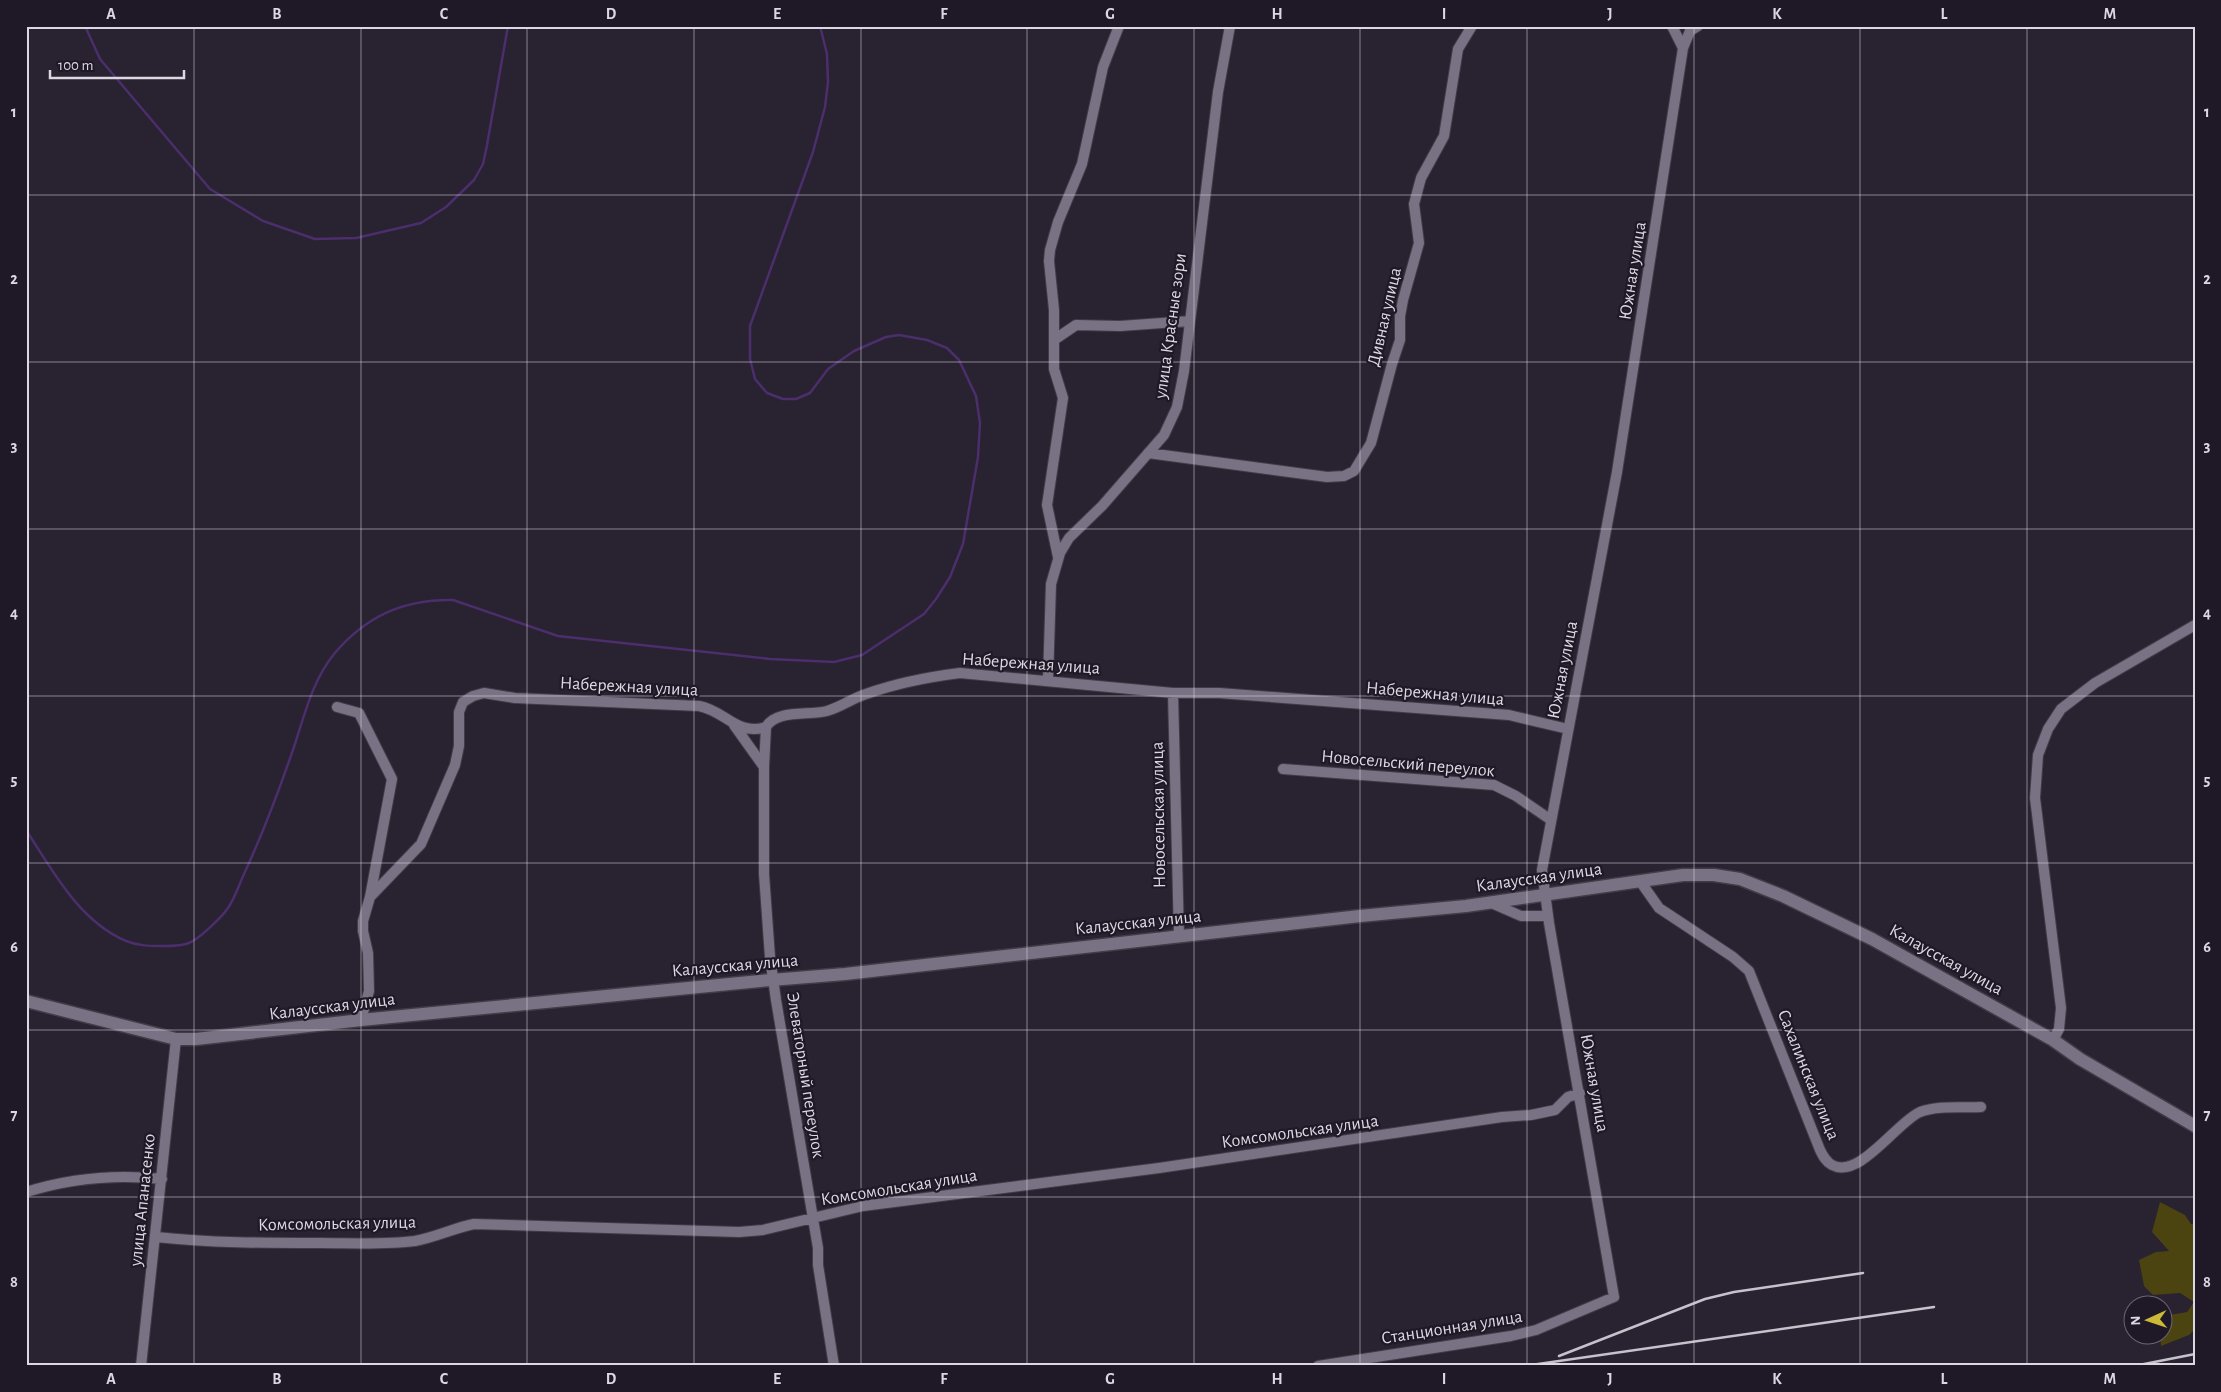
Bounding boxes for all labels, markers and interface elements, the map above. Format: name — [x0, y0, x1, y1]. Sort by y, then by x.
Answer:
text: A — [106, 6, 116, 22]
text: B — [272, 6, 282, 22]
text: C — [440, 6, 449, 22]
text: D — [606, 6, 617, 22]
text: E — [773, 6, 781, 22]
text: F — [940, 6, 948, 22]
text: G — [1105, 6, 1115, 22]
text: H — [1271, 6, 1283, 22]
text: I — [1442, 6, 1446, 22]
text: J — [1607, 6, 1613, 22]
text: K — [1772, 6, 1782, 22]
text: L — [1941, 6, 1948, 22]
text: M — [2104, 6, 2116, 22]
scale bar — [50, 48, 184, 80]
text: 100 m — [58, 58, 93, 73]
text: 1 — [11, 104, 17, 120]
text: 1 — [2204, 104, 2210, 120]
street label: Южная улица — [1616, 221, 1650, 321]
street label: улица Красные зори — [1152, 252, 1190, 401]
street label: Дивная улица — [1365, 266, 1405, 368]
text: 2 — [10, 271, 18, 287]
text: 2 — [2203, 271, 2211, 287]
text: 3 — [11, 438, 18, 454]
text: 3 — [2204, 438, 2211, 454]
text: 4 — [10, 605, 18, 621]
text: 4 — [2203, 605, 2211, 621]
street label: Южная улица — [1545, 620, 1581, 720]
street label: Набережная улица — [961, 649, 1101, 678]
street label: Набережная улица — [559, 673, 699, 700]
street label: Набережная улица — [1365, 678, 1505, 709]
street label: Новосельская улица — [1149, 742, 1169, 888]
street label: Новосельский переулок — [1320, 747, 1496, 781]
text: 5 — [11, 772, 18, 788]
text: 5 — [2204, 772, 2211, 788]
street label: Калаусская улица — [1475, 860, 1603, 896]
street label: Калаусская улица — [1074, 907, 1202, 939]
street label: Калаусская улица — [1886, 921, 2006, 999]
text: 6 — [10, 939, 18, 955]
text: 6 — [2203, 939, 2211, 955]
street label: Калаусская улица — [671, 952, 799, 980]
street label: Калаусская улица — [268, 990, 396, 1024]
street label: Элеваторный переулок — [783, 991, 827, 1160]
street label: Сахалинская улица — [1774, 1007, 1842, 1143]
street label: Южная улица — [1577, 1033, 1611, 1133]
text: 7 — [11, 1107, 18, 1123]
text: 7 — [2204, 1107, 2211, 1123]
street label: Комсомольская улица — [1220, 1112, 1380, 1152]
street label: улица Апанасенко — [127, 1133, 159, 1268]
street label: Комсомольская улица — [819, 1167, 979, 1209]
street label: Комсомольская улица — [258, 1214, 416, 1234]
text: 8 — [10, 1274, 18, 1290]
text: 8 — [2203, 1274, 2211, 1290]
north arrow — [2124, 1294, 2174, 1344]
street label: Станционная улица — [1380, 1308, 1524, 1348]
text: N — [2129, 1315, 2143, 1326]
text: A — [106, 1371, 116, 1387]
text: B — [272, 1371, 282, 1387]
text: C — [440, 1371, 449, 1387]
text: D — [606, 1371, 617, 1387]
text: E — [773, 1371, 781, 1387]
text: F — [940, 1371, 948, 1387]
text: G — [1105, 1371, 1115, 1387]
text: H — [1271, 1371, 1283, 1387]
text: I — [1442, 1371, 1446, 1387]
text: J — [1607, 1371, 1613, 1387]
text: K — [1772, 1371, 1782, 1387]
text: L — [1941, 1371, 1948, 1387]
text: M — [2104, 1371, 2116, 1387]

